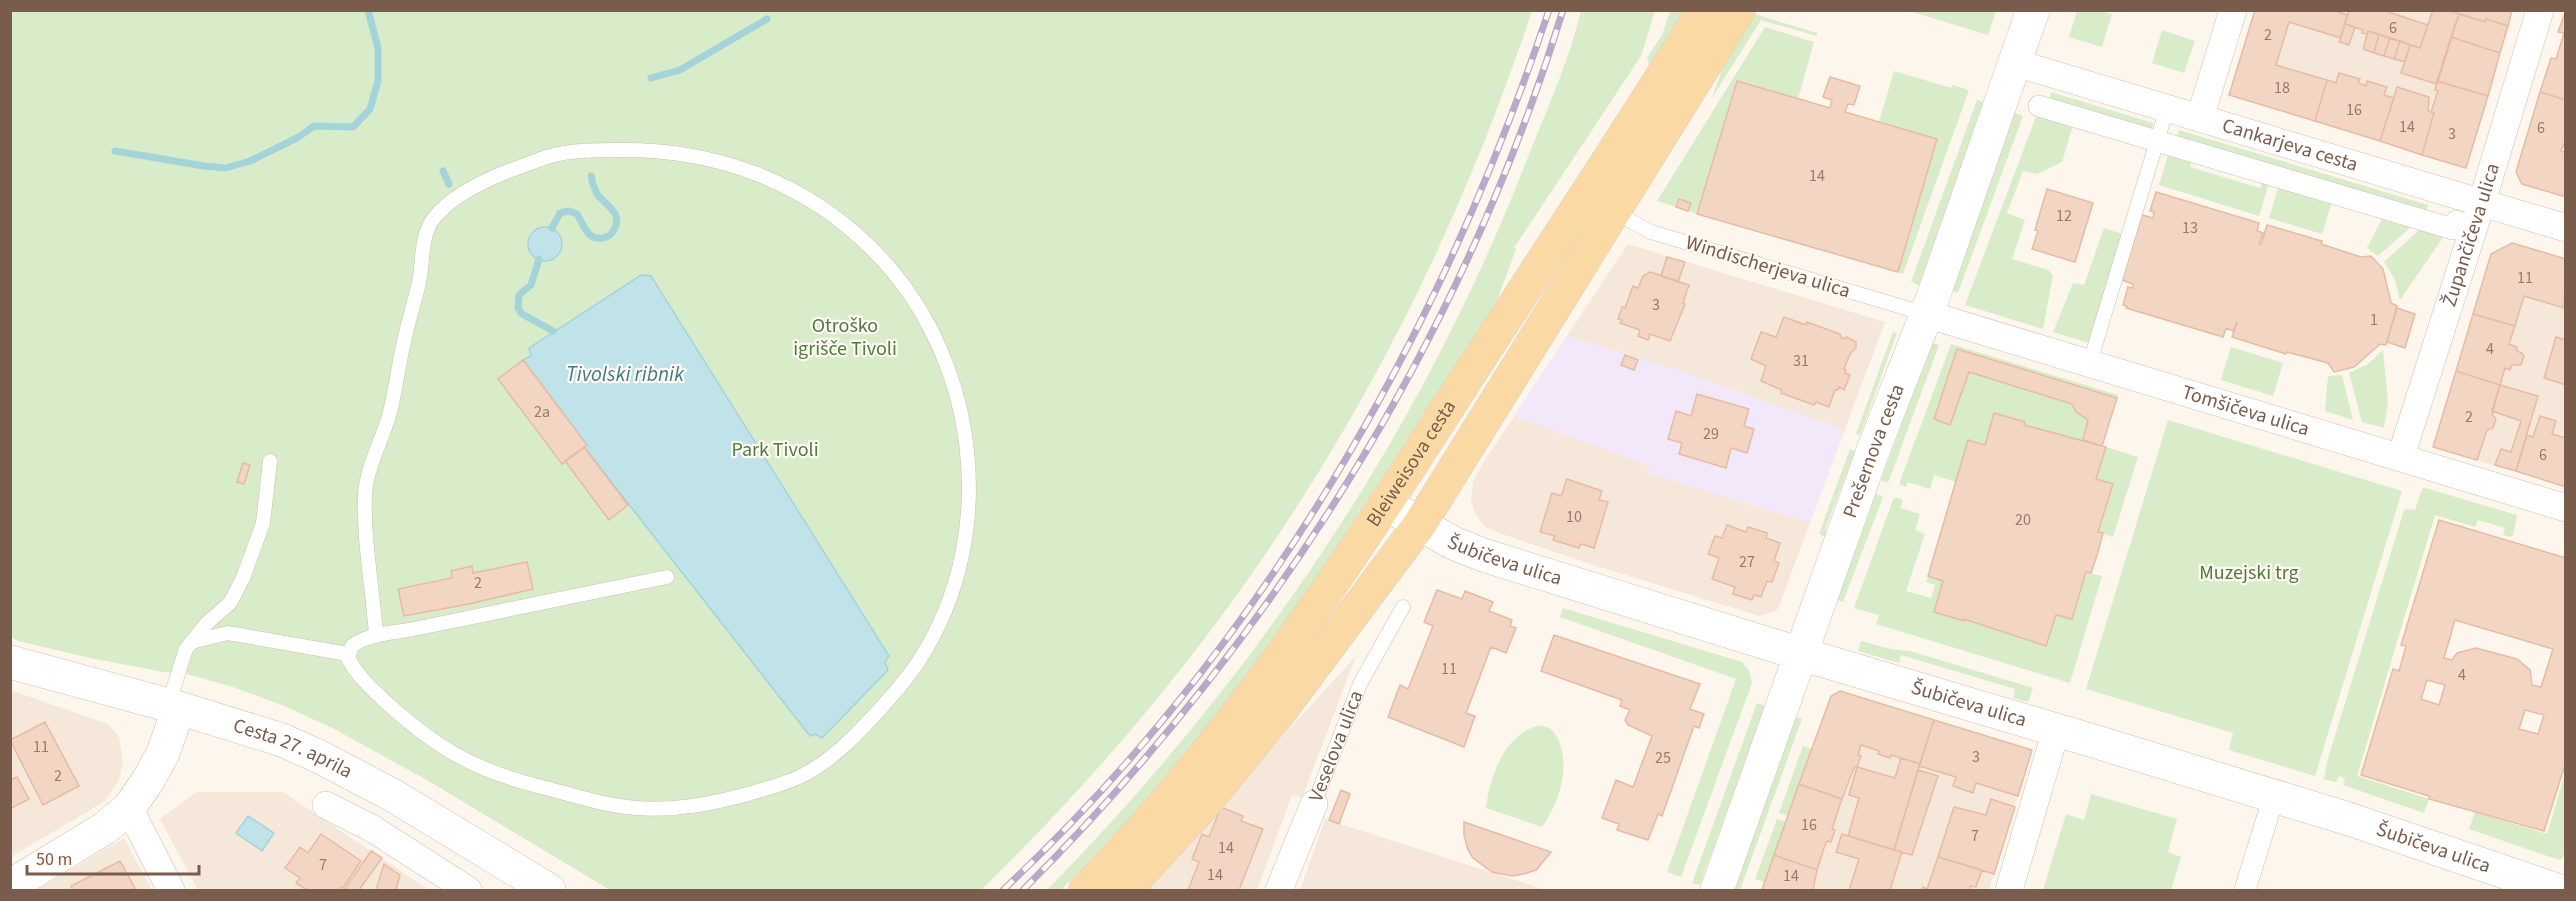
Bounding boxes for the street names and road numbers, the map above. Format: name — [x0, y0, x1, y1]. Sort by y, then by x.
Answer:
street label: Cankarjeva cesta — [2219, 112, 2361, 179]
street label: Župančičeva ulica — [2436, 160, 2507, 310]
street label: Windischerjeva ulica — [1682, 229, 1854, 305]
street label: Tomšičeva ulica — [2178, 378, 2313, 443]
street label: Prešernova cesta — [1836, 380, 1912, 522]
street label: Bleiweisova cesta — [1360, 395, 1463, 533]
street label: Šubičeva ulica — [1443, 528, 1565, 593]
street label: Šubičeva ulica — [1908, 674, 2030, 734]
street label: Veselova ulica — [1302, 686, 1370, 806]
street label: Cesta 27. aprila — [230, 712, 357, 786]
street label: Šubičeva ulica — [2372, 815, 2494, 880]

